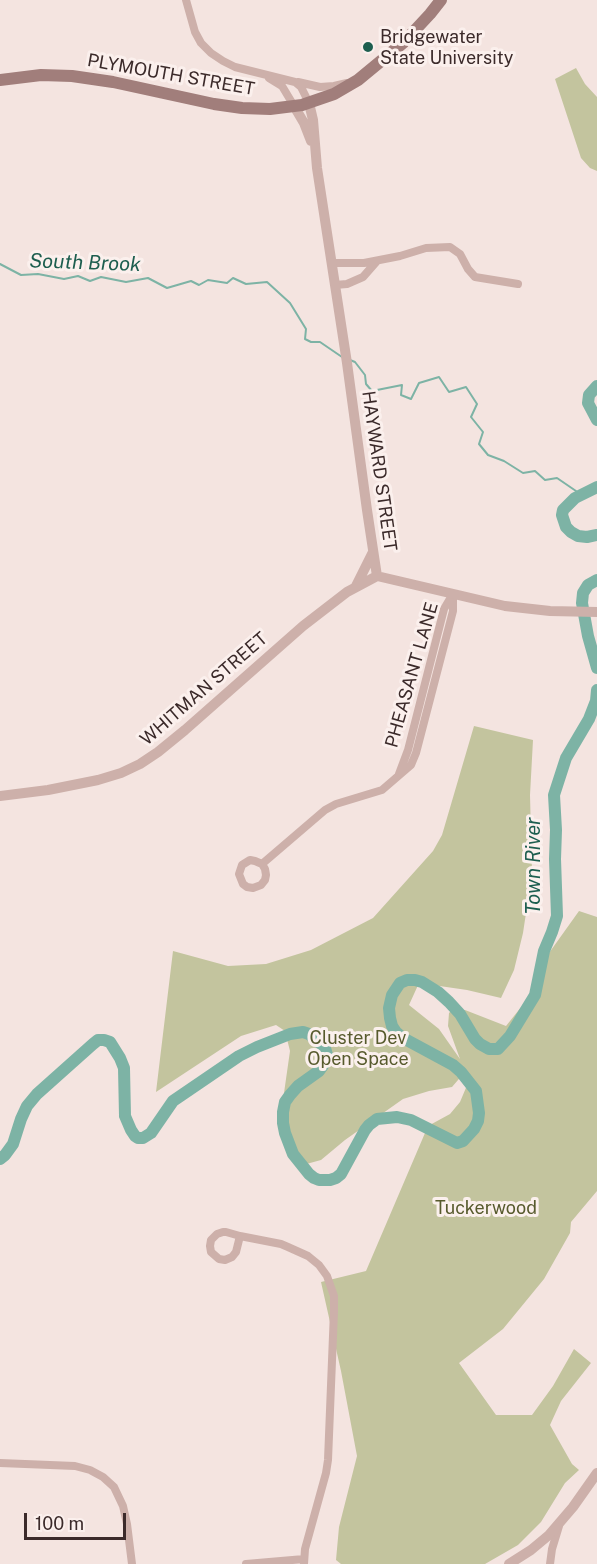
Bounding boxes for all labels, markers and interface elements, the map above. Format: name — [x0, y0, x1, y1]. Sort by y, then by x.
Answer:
place label: Bridgewater State University — [380, 26, 513, 68]
marker: Bridgewater State University — [361, 40, 375, 54]
street label: PLYMOUTH STREET — [86, 50, 256, 100]
water label: South Brook — [29, 249, 141, 277]
street label: HAYWARD STREET — [357, 389, 401, 553]
street label: PHEASANT LANE — [381, 600, 443, 750]
street label: WHITMAN STREET — [136, 628, 272, 750]
water label: Town River — [522, 817, 546, 915]
park label: Cluster Dev Open Space — [307, 1027, 409, 1070]
park label: Tuckerwood — [435, 1197, 537, 1219]
scale bar — [27, 1501, 129, 1539]
text: 100 m — [35, 1513, 84, 1534]

